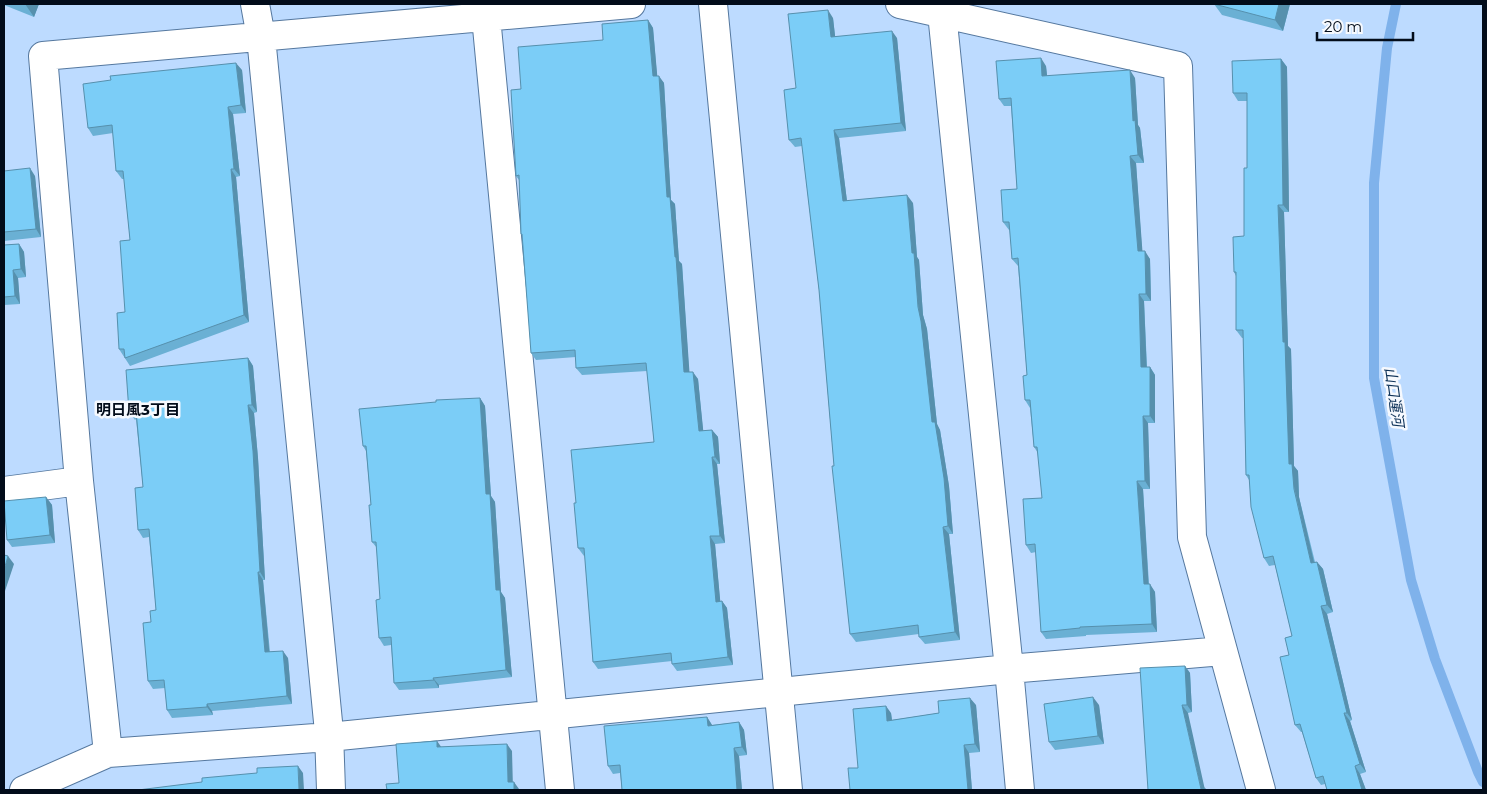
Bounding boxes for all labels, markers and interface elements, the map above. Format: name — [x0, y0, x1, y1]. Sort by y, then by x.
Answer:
scale bar — [1317, 10, 1413, 42]
text: 20 m — [1324, 17, 1362, 36]
water label: 山口運河 — [1381, 366, 1408, 431]
district label: 明日風3丁目 — [96, 400, 180, 419]

